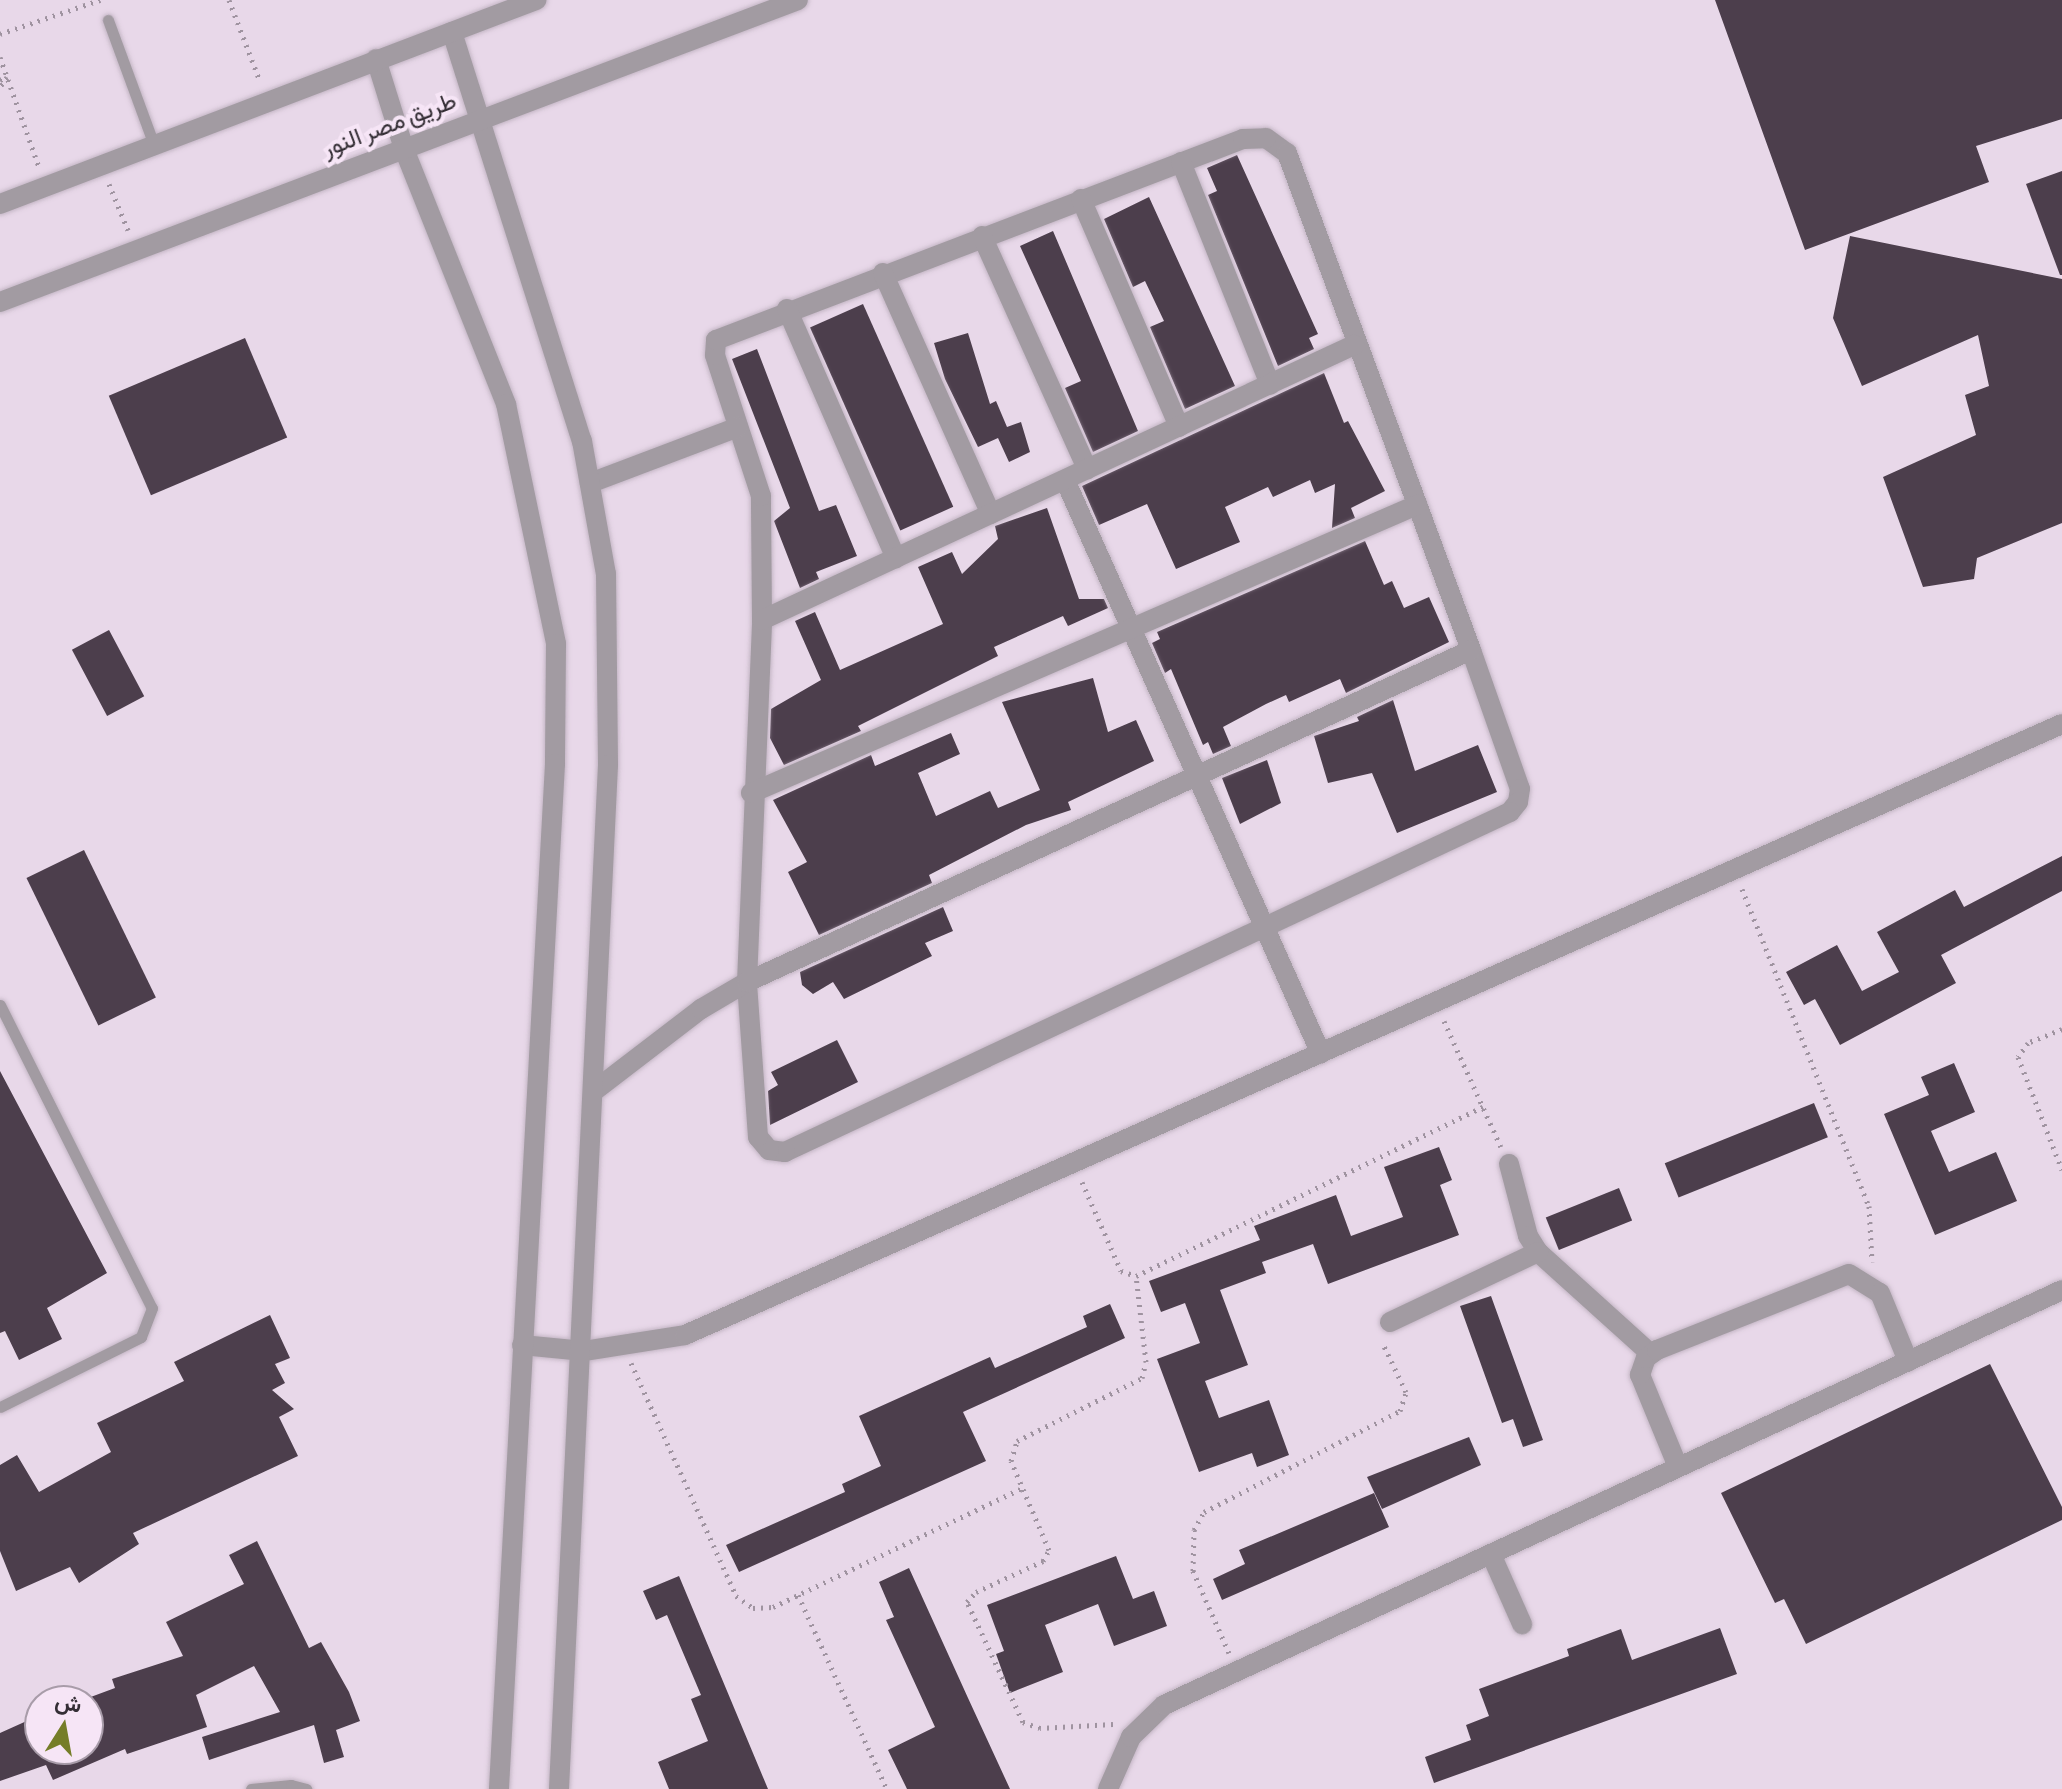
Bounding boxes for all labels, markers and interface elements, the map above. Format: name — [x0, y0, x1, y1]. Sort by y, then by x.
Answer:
street label: طريق مصر النور — [319, 87, 461, 165]
north arrow — [24, 1685, 104, 1765]
text: ش — [53, 1690, 83, 1717]

